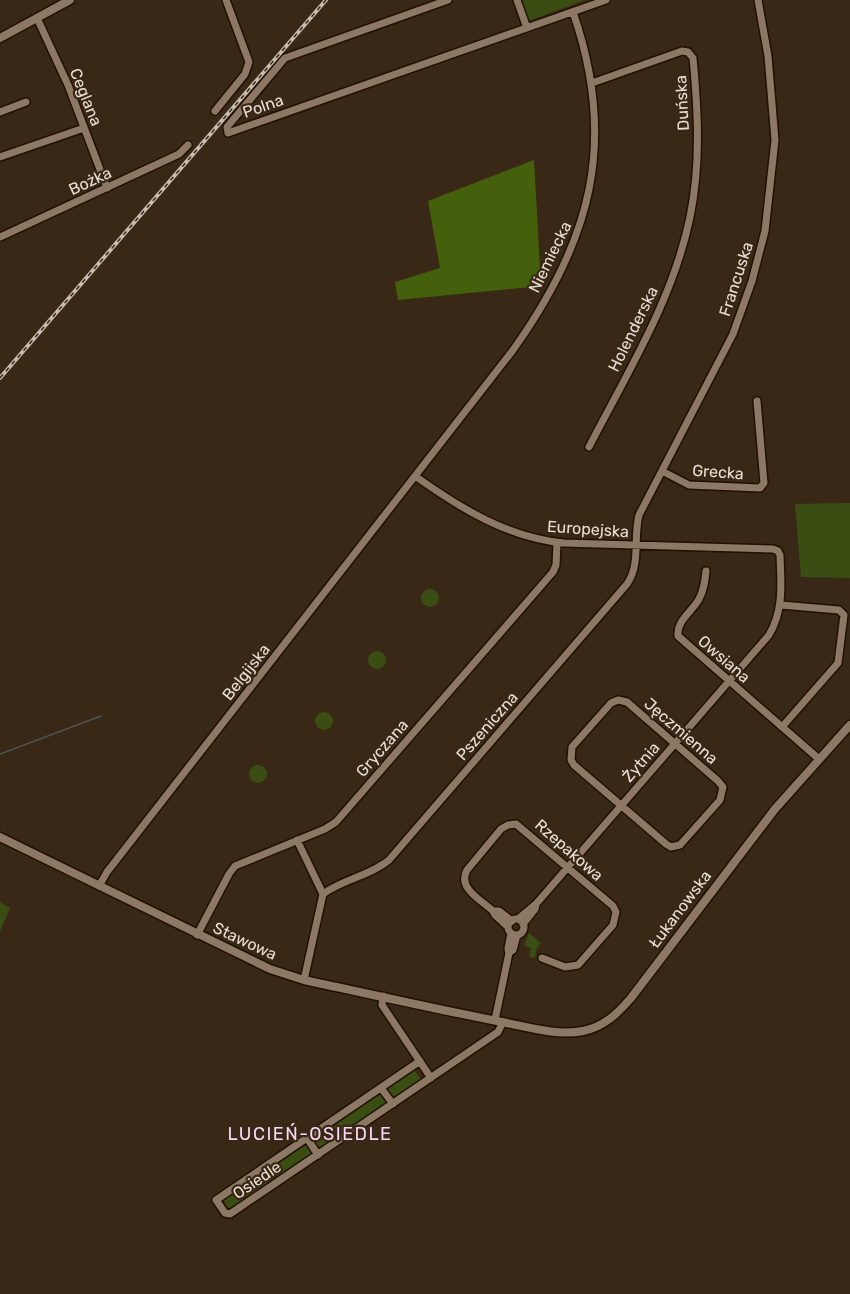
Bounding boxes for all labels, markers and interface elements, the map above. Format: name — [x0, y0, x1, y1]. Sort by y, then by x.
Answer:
street label: Ceglana — [66, 65, 106, 129]
street label: Duńska — [671, 75, 693, 131]
street label: Polna — [240, 90, 286, 122]
street label: Bożka — [66, 163, 114, 199]
street label: Niemiecka — [525, 218, 575, 296]
street label: Francuska — [715, 239, 757, 319]
street label: Holenderska — [604, 283, 662, 375]
street label: Grecka — [692, 461, 744, 483]
street label: Europejska — [546, 517, 630, 541]
street label: Owsiana — [694, 631, 754, 687]
street label: Belgijska — [218, 640, 274, 704]
street label: Pszeniczna — [452, 688, 522, 764]
street label: Jęczmienna — [640, 694, 722, 769]
street label: Gryczana — [352, 715, 412, 781]
street label: Żytnia — [619, 738, 663, 786]
street label: Rzepakowa — [531, 815, 607, 885]
street label: Łukanowska — [645, 867, 715, 951]
street label: Stawowa — [210, 918, 280, 964]
district label: LUCIEŃ-OSIEDLE — [228, 1123, 393, 1145]
street label: Osiedle — [229, 1157, 285, 1203]

